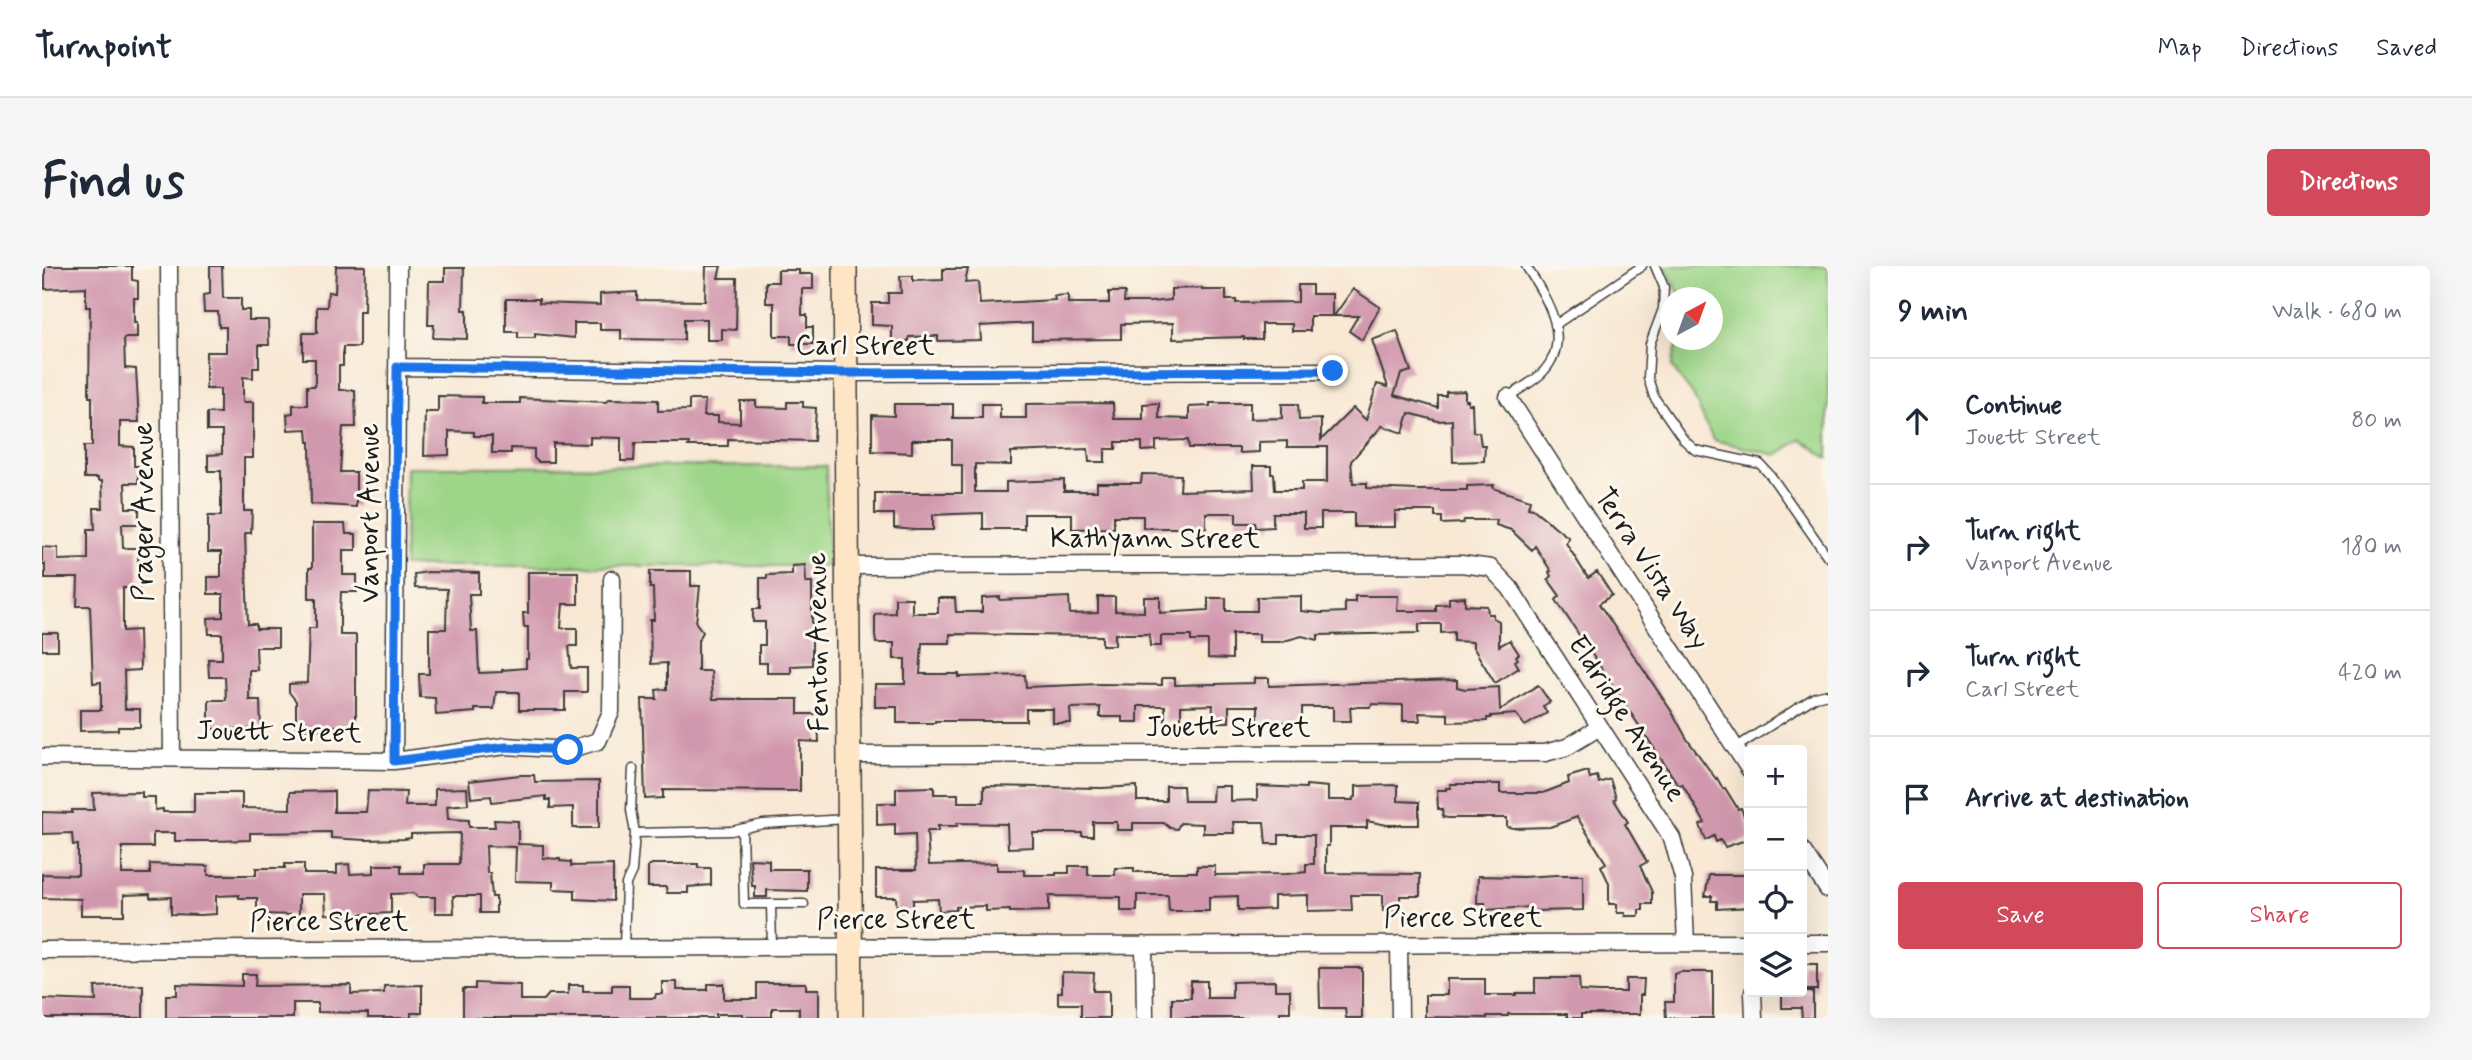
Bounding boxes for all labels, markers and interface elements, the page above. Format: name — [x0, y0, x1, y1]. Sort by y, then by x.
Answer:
text: Turnpoint — [35, 26, 172, 70]
text: Map — [2158, 33, 2202, 64]
text: Directions — [2240, 33, 2338, 64]
text: Saved — [2376, 33, 2437, 64]
button: Directions — [2267, 149, 2430, 216]
text: Find us — [42, 150, 185, 215]
north arrow — [1660, 287, 1723, 350]
text: 9 min — [1898, 292, 1968, 331]
text: Walk · 680 m — [2272, 297, 2402, 327]
street label: Carl Street — [795, 328, 935, 365]
route end — [1317, 355, 1348, 386]
text: Continue — [1965, 389, 2062, 423]
icon: ahead — [1898, 402, 1936, 440]
text: 80 m — [2351, 406, 2402, 436]
street label: Prager Avenue — [126, 422, 165, 602]
street label: Vanport Avenue — [352, 423, 389, 603]
text: Jouett Street — [1965, 423, 2101, 453]
street label: Terra Vista Way — [1585, 481, 1717, 657]
text: Turn right — [1965, 515, 2081, 549]
street label: Kathyann Street — [1050, 521, 1261, 558]
icon: right — [1898, 528, 1936, 566]
text: 180 m — [2341, 532, 2402, 562]
text: Vanport Avenue — [1965, 549, 2113, 579]
street label: Fenton Avenue — [799, 552, 839, 732]
street label: Eldridge Avenue — [1556, 629, 1694, 811]
text: Turn right — [1965, 641, 2081, 675]
icon: right — [1898, 654, 1936, 692]
text: 420 m — [2338, 658, 2402, 688]
text: Carl Street — [1965, 675, 2079, 705]
street label: Jouett Street — [1145, 710, 1311, 747]
street label: Jouett Street — [196, 713, 362, 753]
route start — [552, 734, 583, 765]
map controls — [1744, 745, 1807, 997]
button: + — [1744, 745, 1807, 808]
icon: arrive — [1898, 780, 1936, 818]
text: Arrive at destination — [1965, 782, 2189, 816]
button: − — [1744, 808, 1807, 871]
button: locate — [1744, 871, 1807, 934]
button: Save — [1898, 882, 2143, 949]
button: Share — [2157, 882, 2402, 949]
street label: Pierce Street — [1384, 900, 1543, 937]
street label: Pierce Street — [817, 902, 976, 939]
street label: Pierce Street — [250, 904, 409, 941]
button: layers — [1744, 934, 1807, 997]

